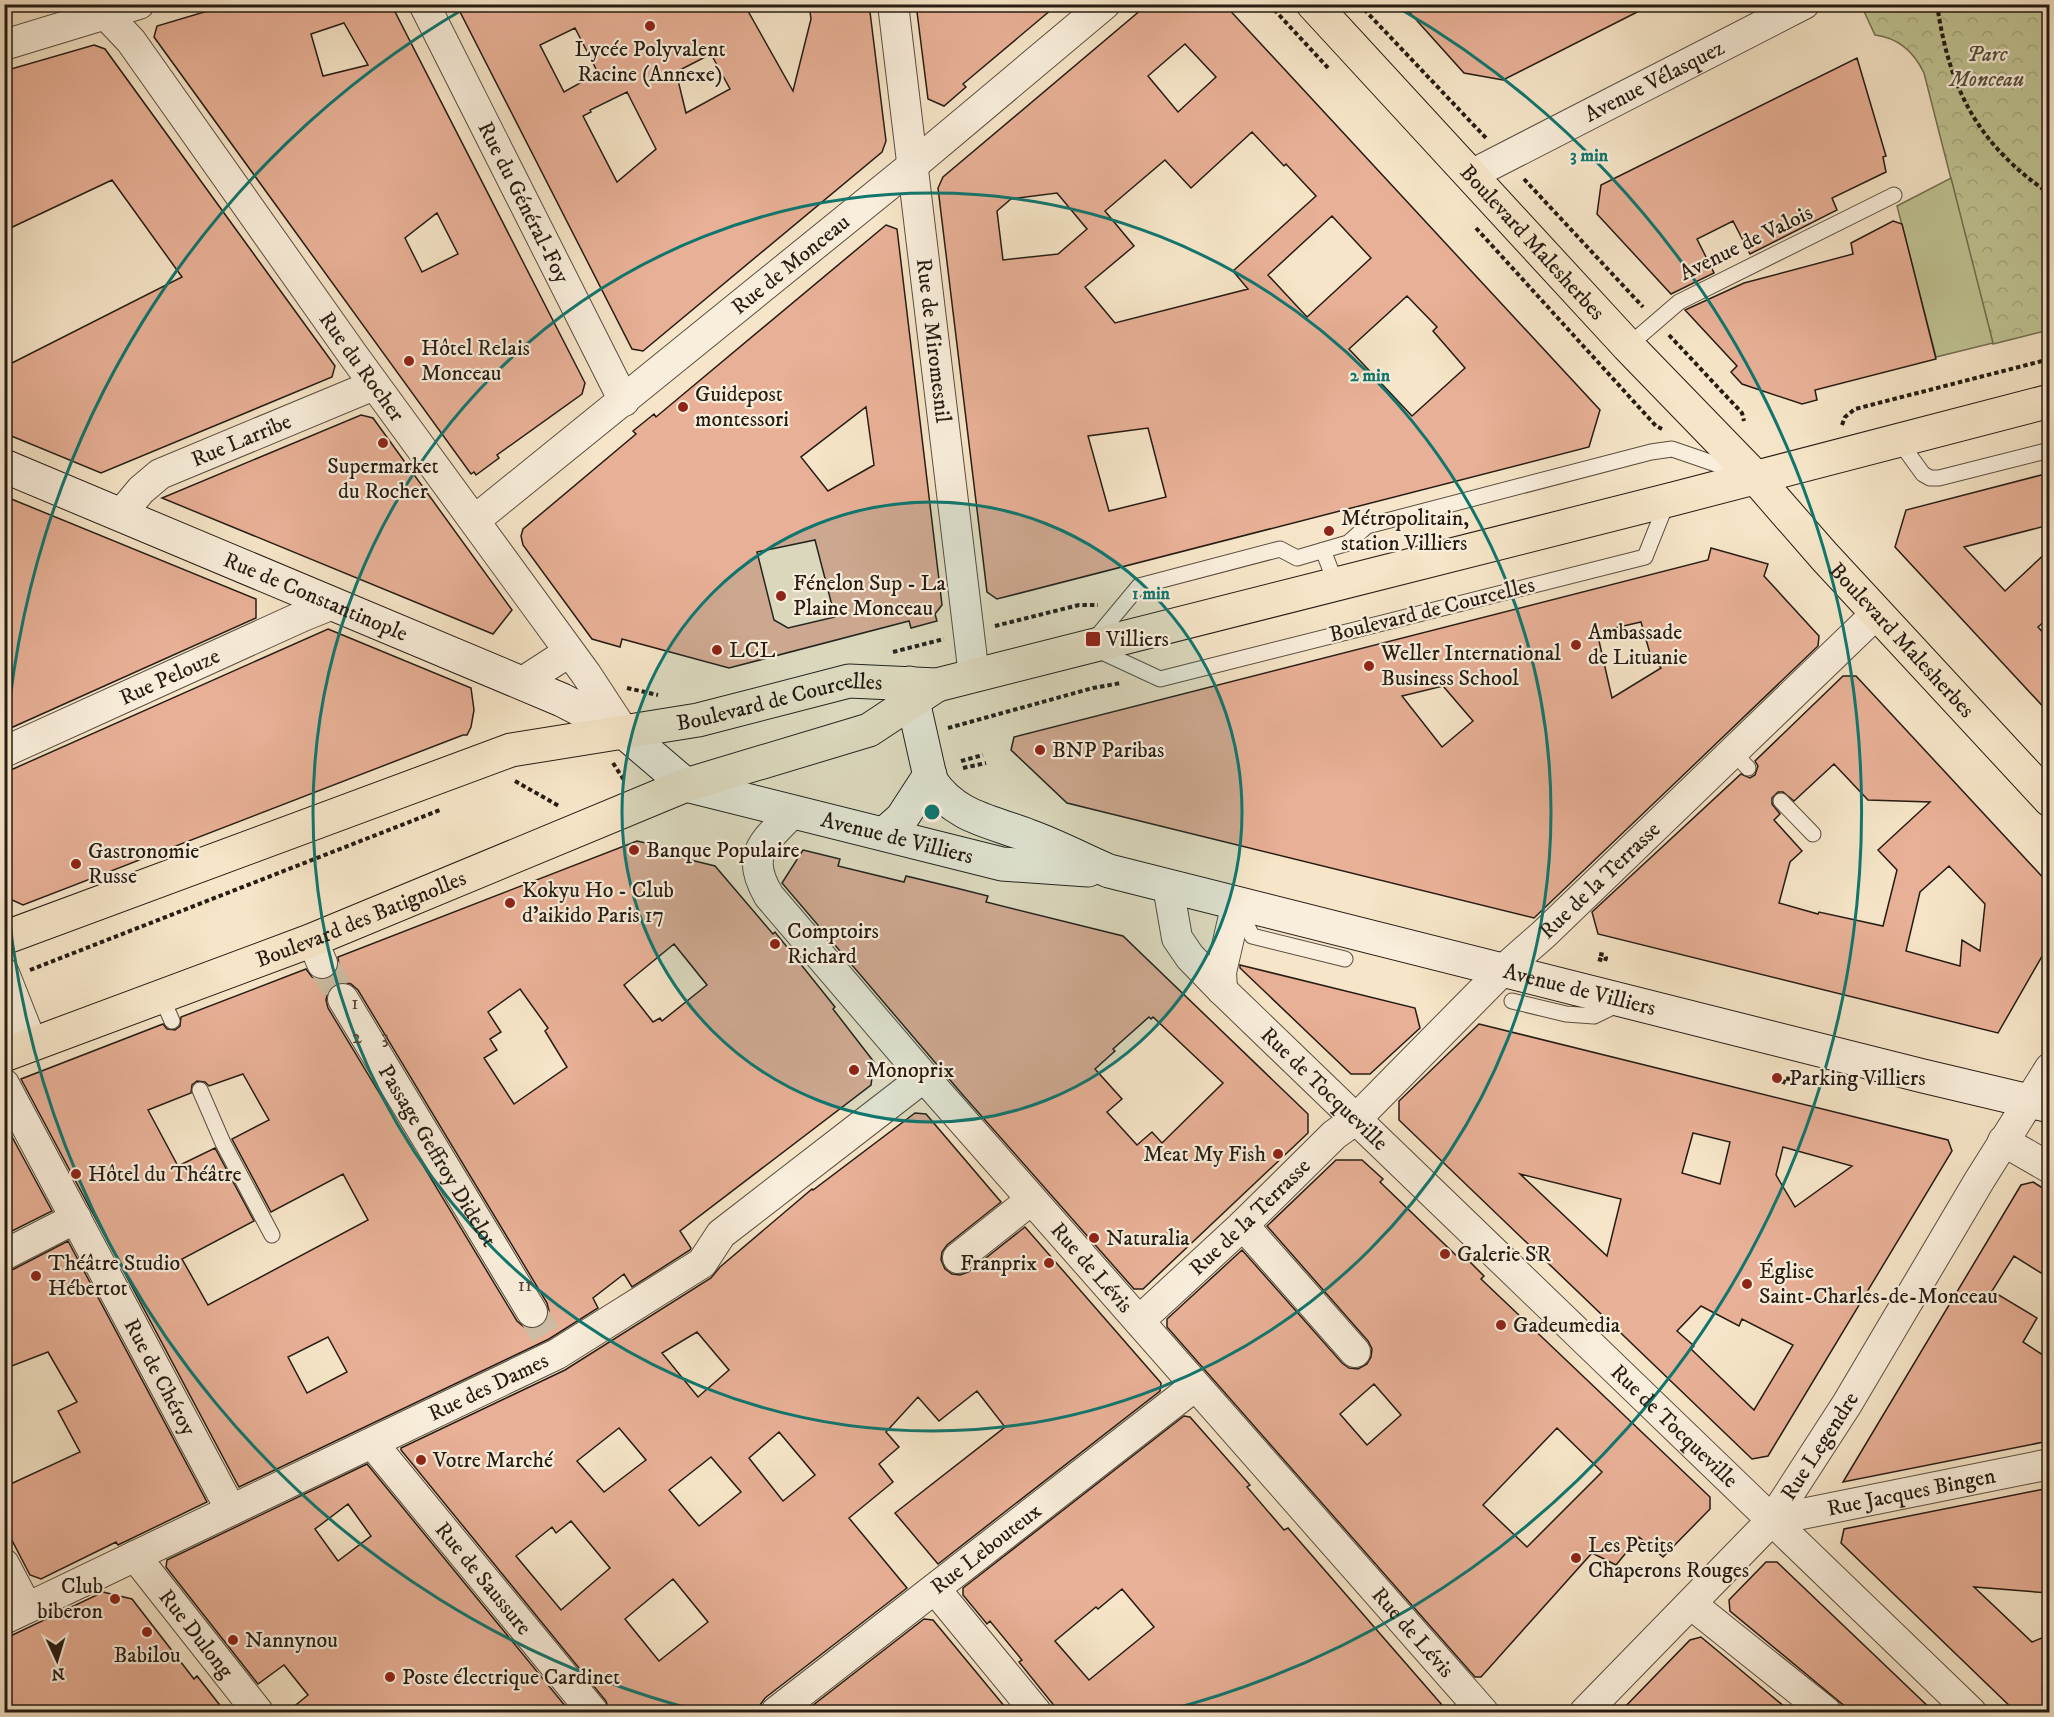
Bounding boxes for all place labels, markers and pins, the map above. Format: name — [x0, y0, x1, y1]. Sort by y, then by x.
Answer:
marker: Lycée Polyvalent Racine (Annexe) — [643, 19, 657, 33]
place label: Lycée Polyvalent Racine (Annexe) — [574, 36, 726, 88]
place label: Hôtel Relais Monceau — [421, 335, 530, 387]
marker: Hôtel Relais Monceau — [402, 354, 416, 368]
place label: Guidepost montessori — [695, 381, 789, 433]
marker: Guidepost montessori — [676, 400, 690, 414]
marker: Supermarket du Rocher — [376, 436, 390, 450]
place label: Supermarket du Rocher — [327, 453, 439, 505]
place label: Métropolitain, station Villiers — [1341, 505, 1469, 557]
marker: Métropolitain, station Villiers — [1322, 524, 1336, 538]
place label: Fénelon Sup - La Plaine Monceau — [793, 570, 946, 622]
marker: Fénelon Sup - La Plaine Monceau — [774, 589, 788, 603]
place label: Ambassade de Lituanie — [1588, 619, 1688, 671]
place label: Villiers — [1105, 626, 1169, 653]
marker: Villiers — [1084, 630, 1102, 648]
place label: LCL — [729, 637, 775, 664]
marker: Ambassade de Lituanie — [1569, 638, 1583, 652]
place label: Weller International Business School — [1380, 640, 1561, 692]
marker: LCL — [710, 643, 724, 657]
marker: Weller International Business School — [1362, 659, 1376, 673]
place label: BNP Paribas — [1052, 737, 1164, 764]
marker: BNP Paribas — [1033, 743, 1047, 757]
centre of rings — [922, 802, 942, 822]
place label: Banque Populaire — [646, 837, 800, 864]
place label: Gastronomie Russe — [88, 838, 199, 890]
marker: Banque Populaire — [627, 843, 641, 857]
marker: Gastronomie Russe — [69, 857, 83, 871]
place label: Kokyu Ho - Club d'aikido Paris 17 — [522, 877, 674, 929]
marker: Kokyu Ho - Club d'aikido Paris 17 — [503, 896, 517, 910]
place label: Comptoirs Richard — [787, 918, 879, 970]
marker: Comptoirs Richard — [768, 937, 782, 951]
place label: Monoprix — [866, 1057, 954, 1084]
marker: Monoprix — [847, 1063, 861, 1077]
place label: Parking Villiers — [1789, 1065, 1926, 1092]
marker: Parking Villiers — [1770, 1071, 1784, 1085]
place label: Meat My Fish — [1143, 1141, 1266, 1168]
marker: Meat My Fish — [1271, 1147, 1285, 1161]
place label: Hôtel du Théâtre — [88, 1161, 242, 1188]
marker: Hôtel du Théâtre — [69, 1167, 83, 1181]
place label: Naturalia — [1106, 1225, 1190, 1252]
marker: Naturalia — [1087, 1231, 1101, 1245]
place label: Galerie SR — [1457, 1241, 1552, 1268]
marker: Galerie SR — [1438, 1247, 1452, 1261]
place label: Théâtre Studio Hébertot — [48, 1250, 180, 1302]
place label: Franprix — [960, 1250, 1037, 1277]
marker: Franprix — [1042, 1256, 1056, 1270]
place label: Église Saint-Charles-de-Monceau — [1759, 1258, 1998, 1310]
marker: Théâtre Studio Hébertot — [29, 1269, 43, 1283]
marker: Église Saint-Charles-de-Monceau — [1740, 1277, 1754, 1291]
place label: Gadeumedia — [1513, 1312, 1621, 1339]
marker: Gadeumedia — [1494, 1318, 1508, 1332]
place label: Votre Marché — [432, 1447, 553, 1474]
marker: Votre Marché — [414, 1453, 428, 1467]
place label: Les Petits Chaperons Rouges — [1588, 1532, 1749, 1584]
marker: Les Petits Chaperons Rouges — [1569, 1551, 1583, 1565]
place label: Club biberon — [37, 1573, 104, 1625]
marker: Club biberon — [108, 1592, 122, 1606]
marker: Babilou — [140, 1625, 154, 1639]
place label: Nannynou — [245, 1627, 338, 1654]
marker: Nannynou — [226, 1633, 240, 1647]
place label: Babilou — [113, 1642, 181, 1669]
place label: Poste électrique Cardinet — [402, 1664, 620, 1691]
marker: Poste électrique Cardinet — [383, 1670, 397, 1684]

